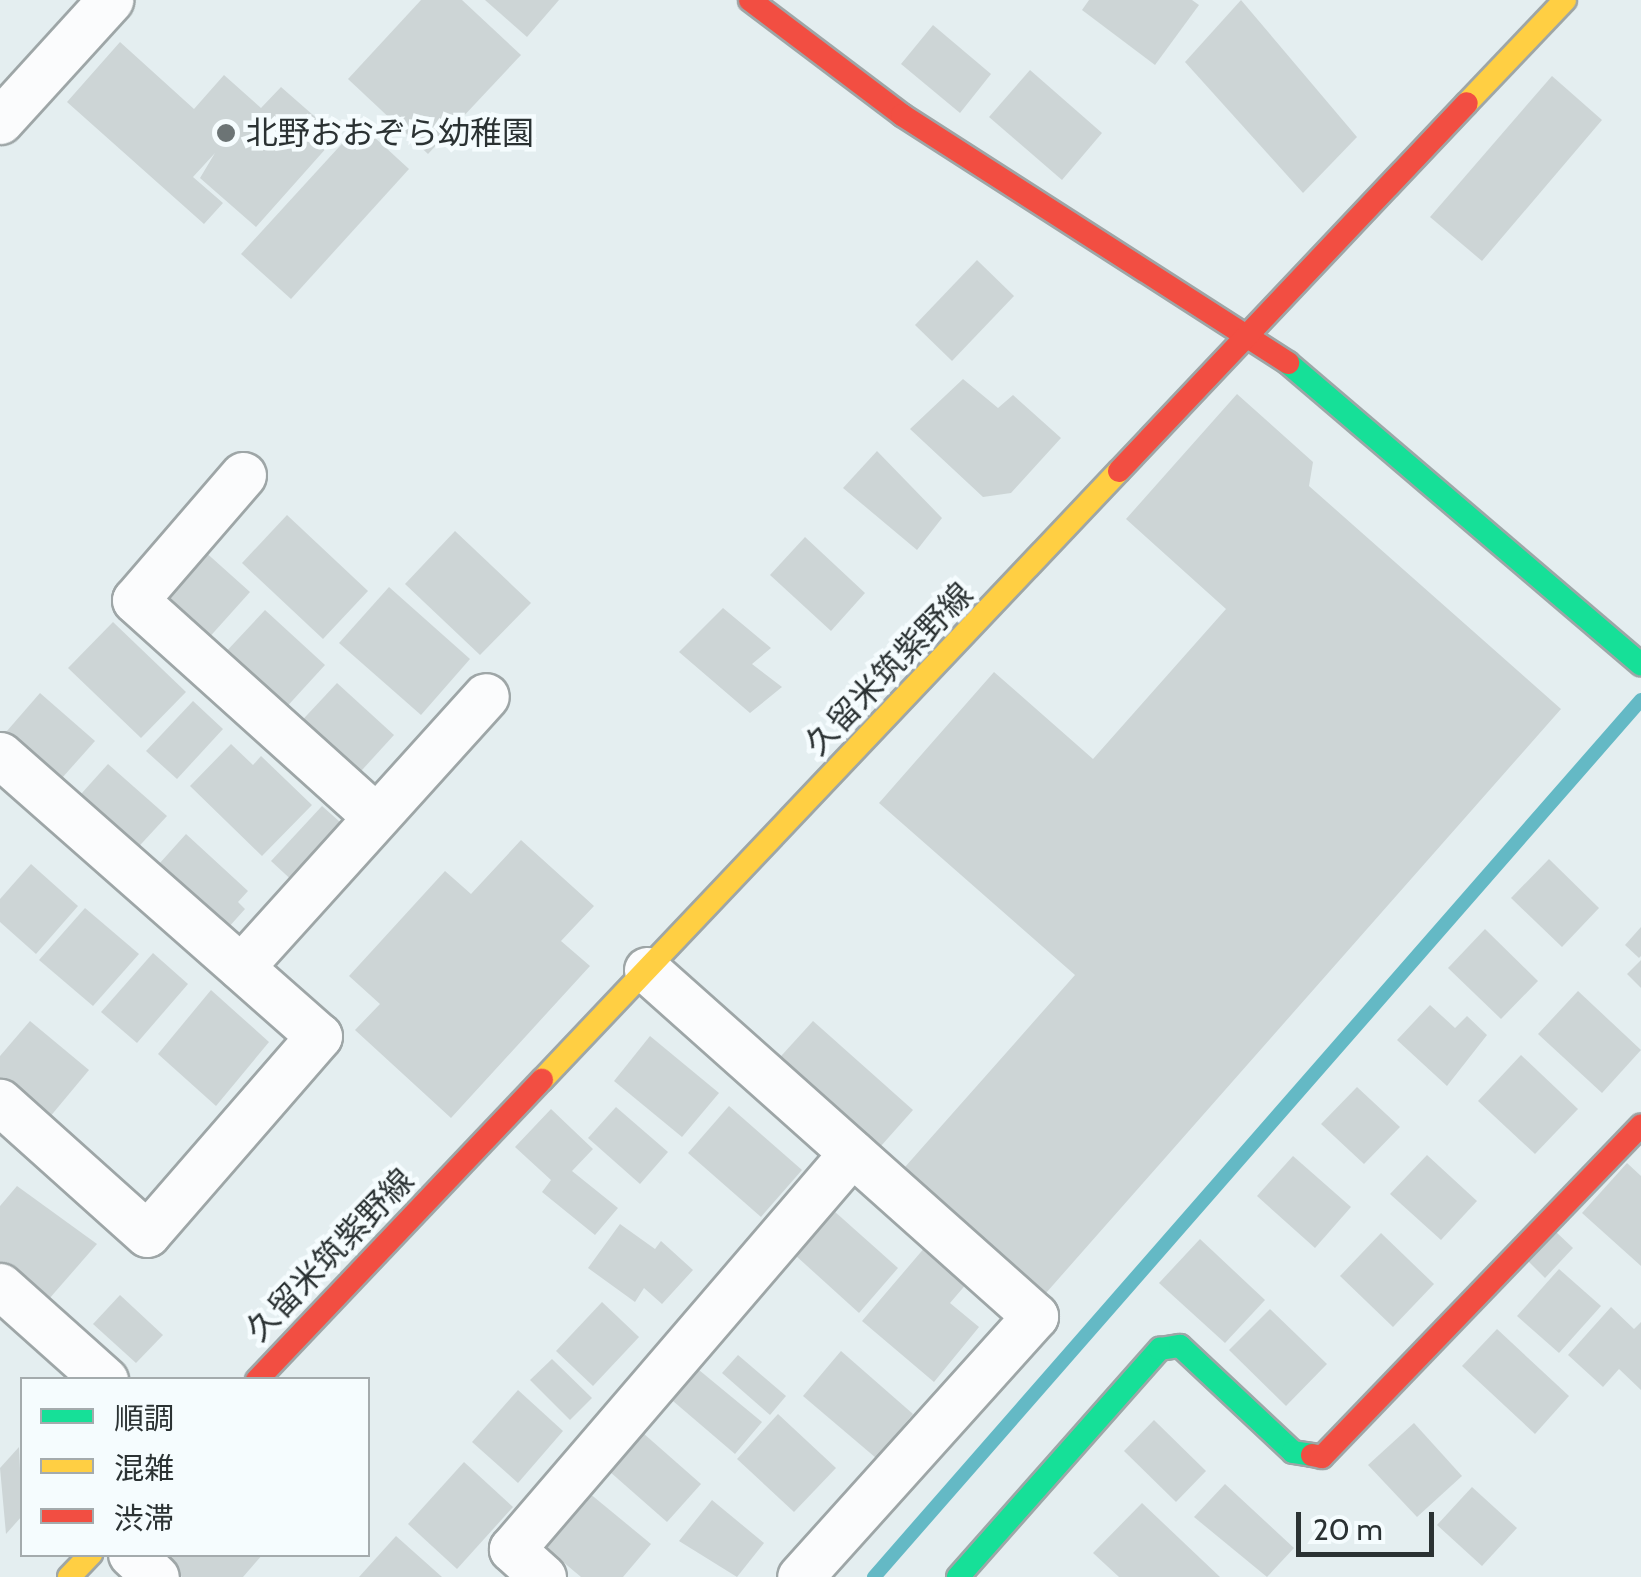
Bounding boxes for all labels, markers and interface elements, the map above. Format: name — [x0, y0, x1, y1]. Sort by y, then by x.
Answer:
place label: 北野おおぞら幼稚園 — [246, 114, 534, 152]
marker: 北野おおぞら幼稚園 — [215, 122, 237, 144]
street label: 久留米筑紫野線 — [797, 575, 981, 763]
street label: 久留米筑紫野線 — [238, 1161, 422, 1349]
legend — [20, 1377, 370, 1557]
text: 順調 — [114, 1400, 174, 1437]
text: 混雑 — [114, 1450, 174, 1487]
scale bar — [1301, 1492, 1438, 1554]
text: 渋滞 — [114, 1500, 174, 1537]
text: 20 m — [1313, 1511, 1383, 1548]

